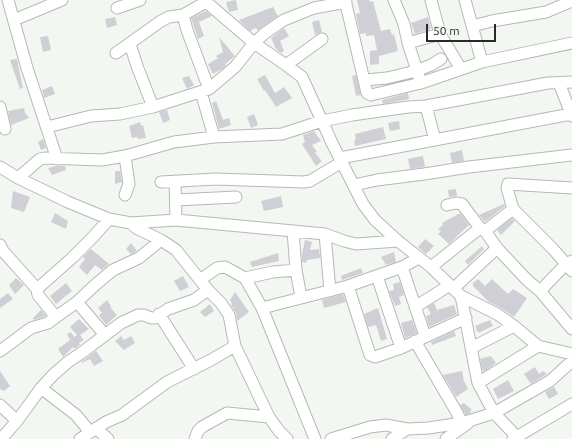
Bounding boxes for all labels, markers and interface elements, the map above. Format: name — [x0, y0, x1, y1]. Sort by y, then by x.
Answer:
scale bar — [428, 16, 498, 42]
text: 50 m — [433, 24, 460, 37]

